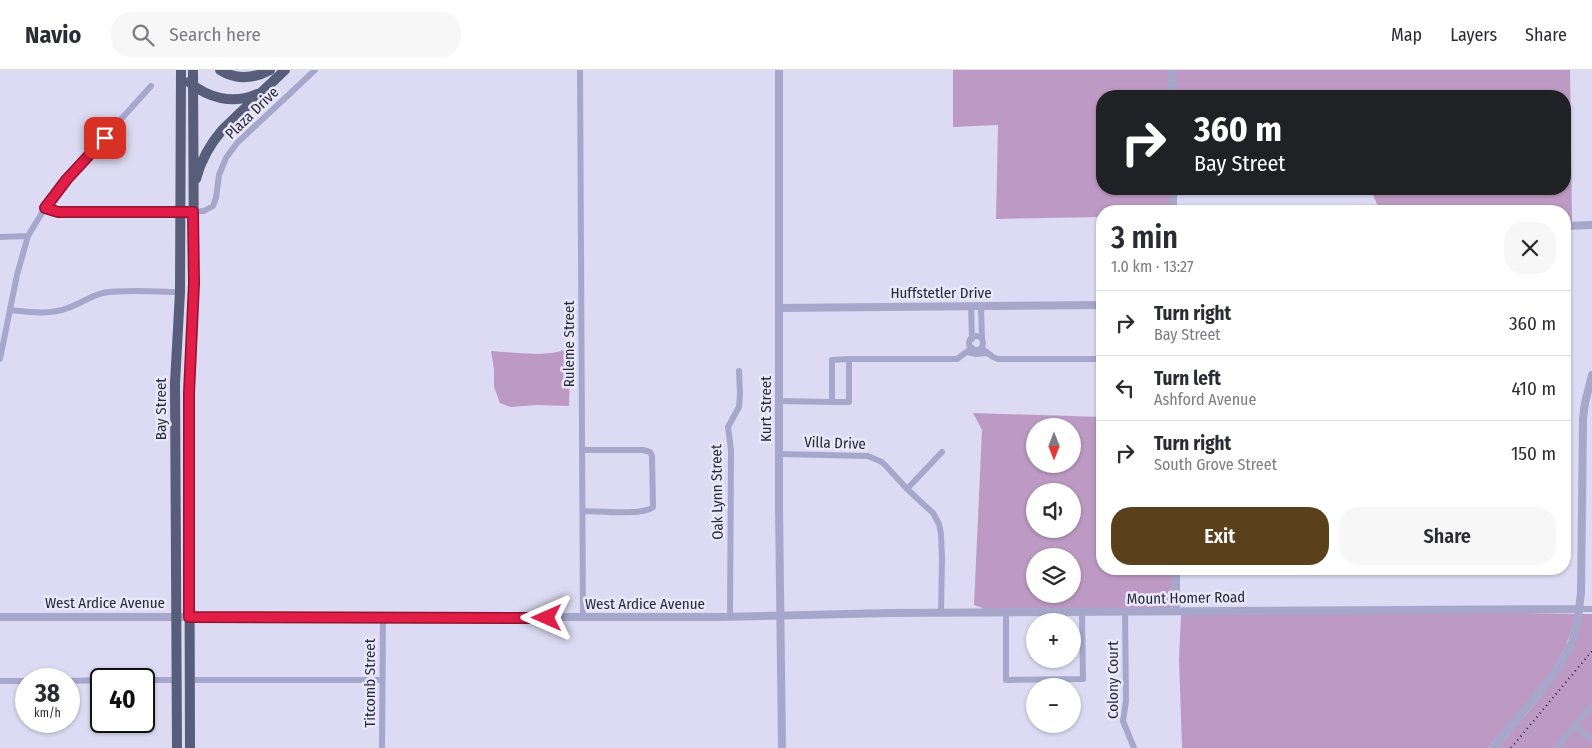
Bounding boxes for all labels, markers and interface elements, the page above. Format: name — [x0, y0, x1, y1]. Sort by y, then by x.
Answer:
search box — [111, 12, 461, 57]
text: Navio — [25, 21, 81, 49]
icon: search — [129, 21, 157, 49]
text: Search here — [169, 23, 261, 46]
text: Map — [1391, 24, 1422, 46]
text: Layers — [1450, 24, 1497, 46]
text: Share — [1525, 24, 1567, 46]
street label: Plaza Drive — [222, 83, 282, 143]
text: 360 m — [1194, 108, 1282, 150]
icon: right — [1111, 110, 1176, 175]
pin — [84, 117, 126, 159]
icon: arrive — [91, 124, 119, 152]
text: Bay Street — [1194, 150, 1286, 177]
text: 3 min — [1111, 220, 1178, 256]
button: close — [1504, 222, 1556, 274]
text: 1.0 km · 13:27 — [1111, 257, 1193, 276]
street label: Huffstetler Drive — [890, 284, 992, 302]
street label: Ruleme Street — [560, 301, 578, 387]
text: Turn right — [1154, 302, 1231, 325]
icon: right — [1111, 309, 1139, 337]
text: 360 m — [1509, 312, 1556, 335]
text: Bay Street — [1154, 325, 1221, 344]
text: Turn left — [1154, 367, 1221, 390]
icon: left — [1111, 374, 1139, 402]
street label: Kurt Street — [757, 376, 775, 442]
text: 410 m — [1511, 377, 1556, 400]
street label: Bay Street — [152, 378, 170, 440]
text: Ashford Avenue — [1154, 390, 1256, 409]
north arrow — [1026, 418, 1081, 472]
map controls — [1026, 418, 1081, 733]
text: Turn right — [1154, 432, 1231, 455]
street label: Villa Drive — [804, 433, 866, 453]
icon: right — [1111, 439, 1139, 467]
text: 150 m — [1511, 442, 1556, 465]
street label: Oak Lynn Street — [707, 444, 727, 540]
text: South Grove Street — [1154, 455, 1277, 474]
button: sound — [1026, 483, 1081, 538]
button: Exit — [1111, 507, 1329, 565]
button: Share — [1339, 507, 1556, 565]
button: layers — [1026, 548, 1081, 603]
street label: Mount Homer Road — [1127, 588, 1245, 608]
position arrow — [520, 591, 572, 643]
street label: West Ardice Avenue — [45, 594, 165, 612]
street label: West Ardice Avenue — [585, 595, 705, 613]
button: + — [1026, 613, 1081, 668]
street label: Titcomb Street — [361, 638, 379, 728]
street label: Colony Court — [1104, 641, 1122, 719]
speed limit sign: 40 — [90, 668, 155, 733]
button: − — [1026, 678, 1081, 733]
text: 38 — [35, 679, 60, 709]
text: km/h — [34, 706, 61, 720]

